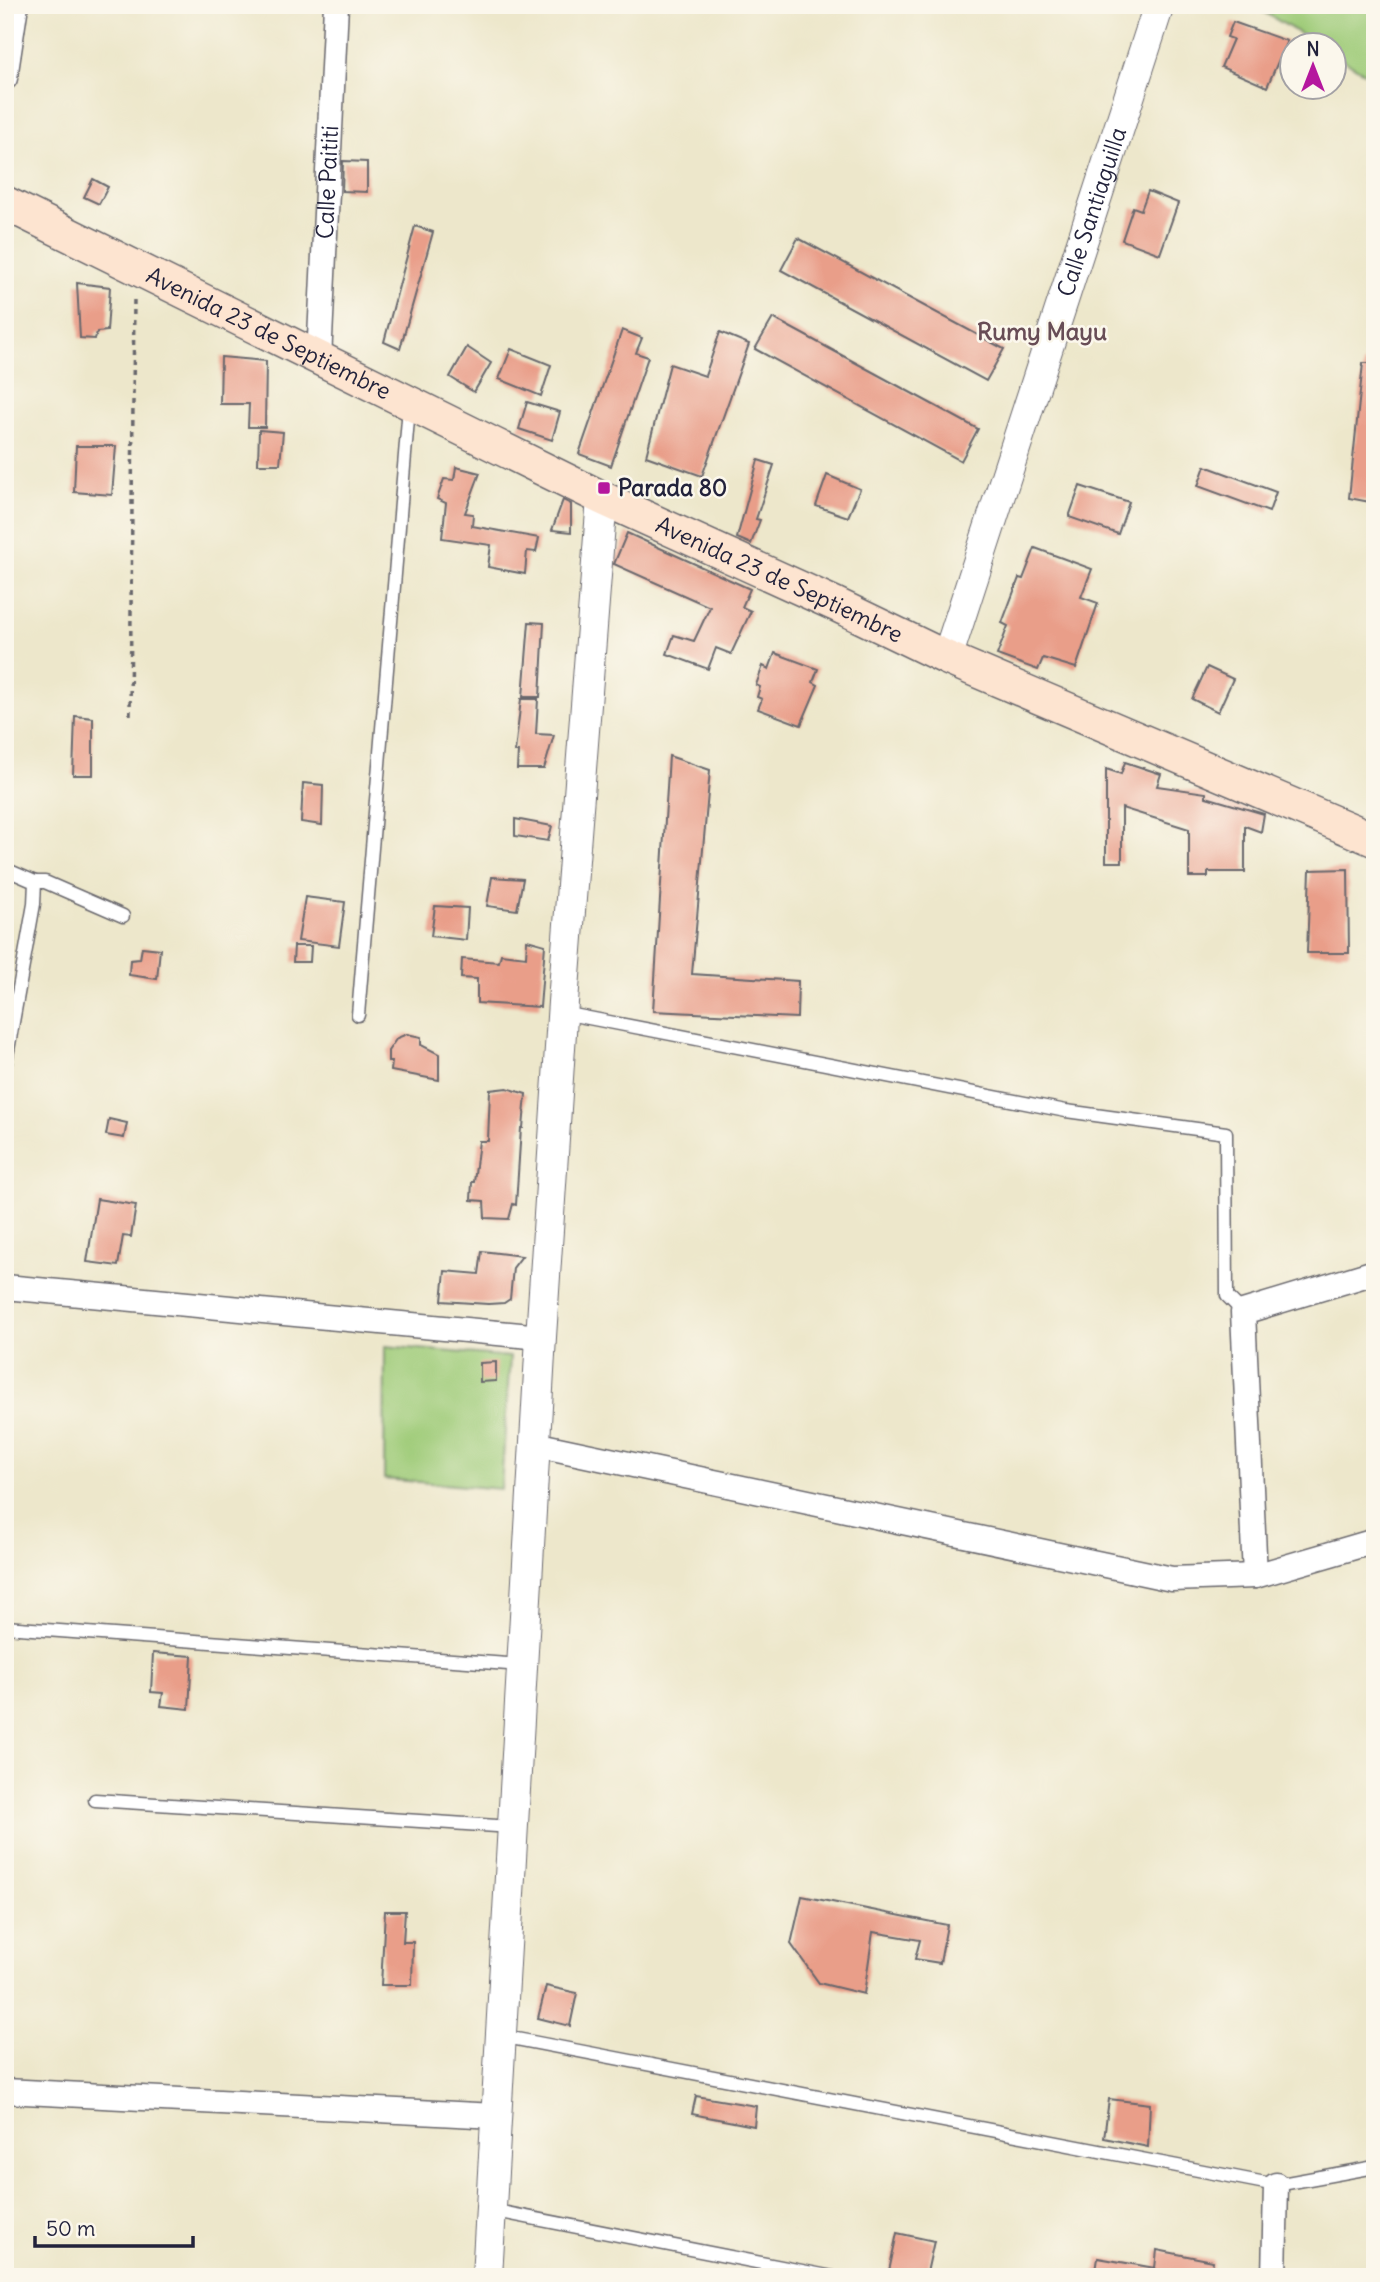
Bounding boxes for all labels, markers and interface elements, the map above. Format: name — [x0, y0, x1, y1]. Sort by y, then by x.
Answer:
north arrow — [1278, 32, 1348, 102]
text: N — [1306, 37, 1320, 61]
street label: Calle Santiaguilla — [1050, 123, 1132, 300]
street label: Calle Paititi — [310, 125, 344, 240]
street label: Avenida 23 de Septiembre — [142, 260, 396, 405]
district label: Rumy Mayu — [977, 316, 1107, 346]
place label: Parada 80 — [618, 473, 727, 502]
marker: Parada 80 — [596, 480, 612, 496]
street label: Avenida 23 de Septiembre — [651, 509, 908, 649]
scale bar — [35, 2205, 192, 2249]
text: 50 m — [46, 2215, 95, 2242]

